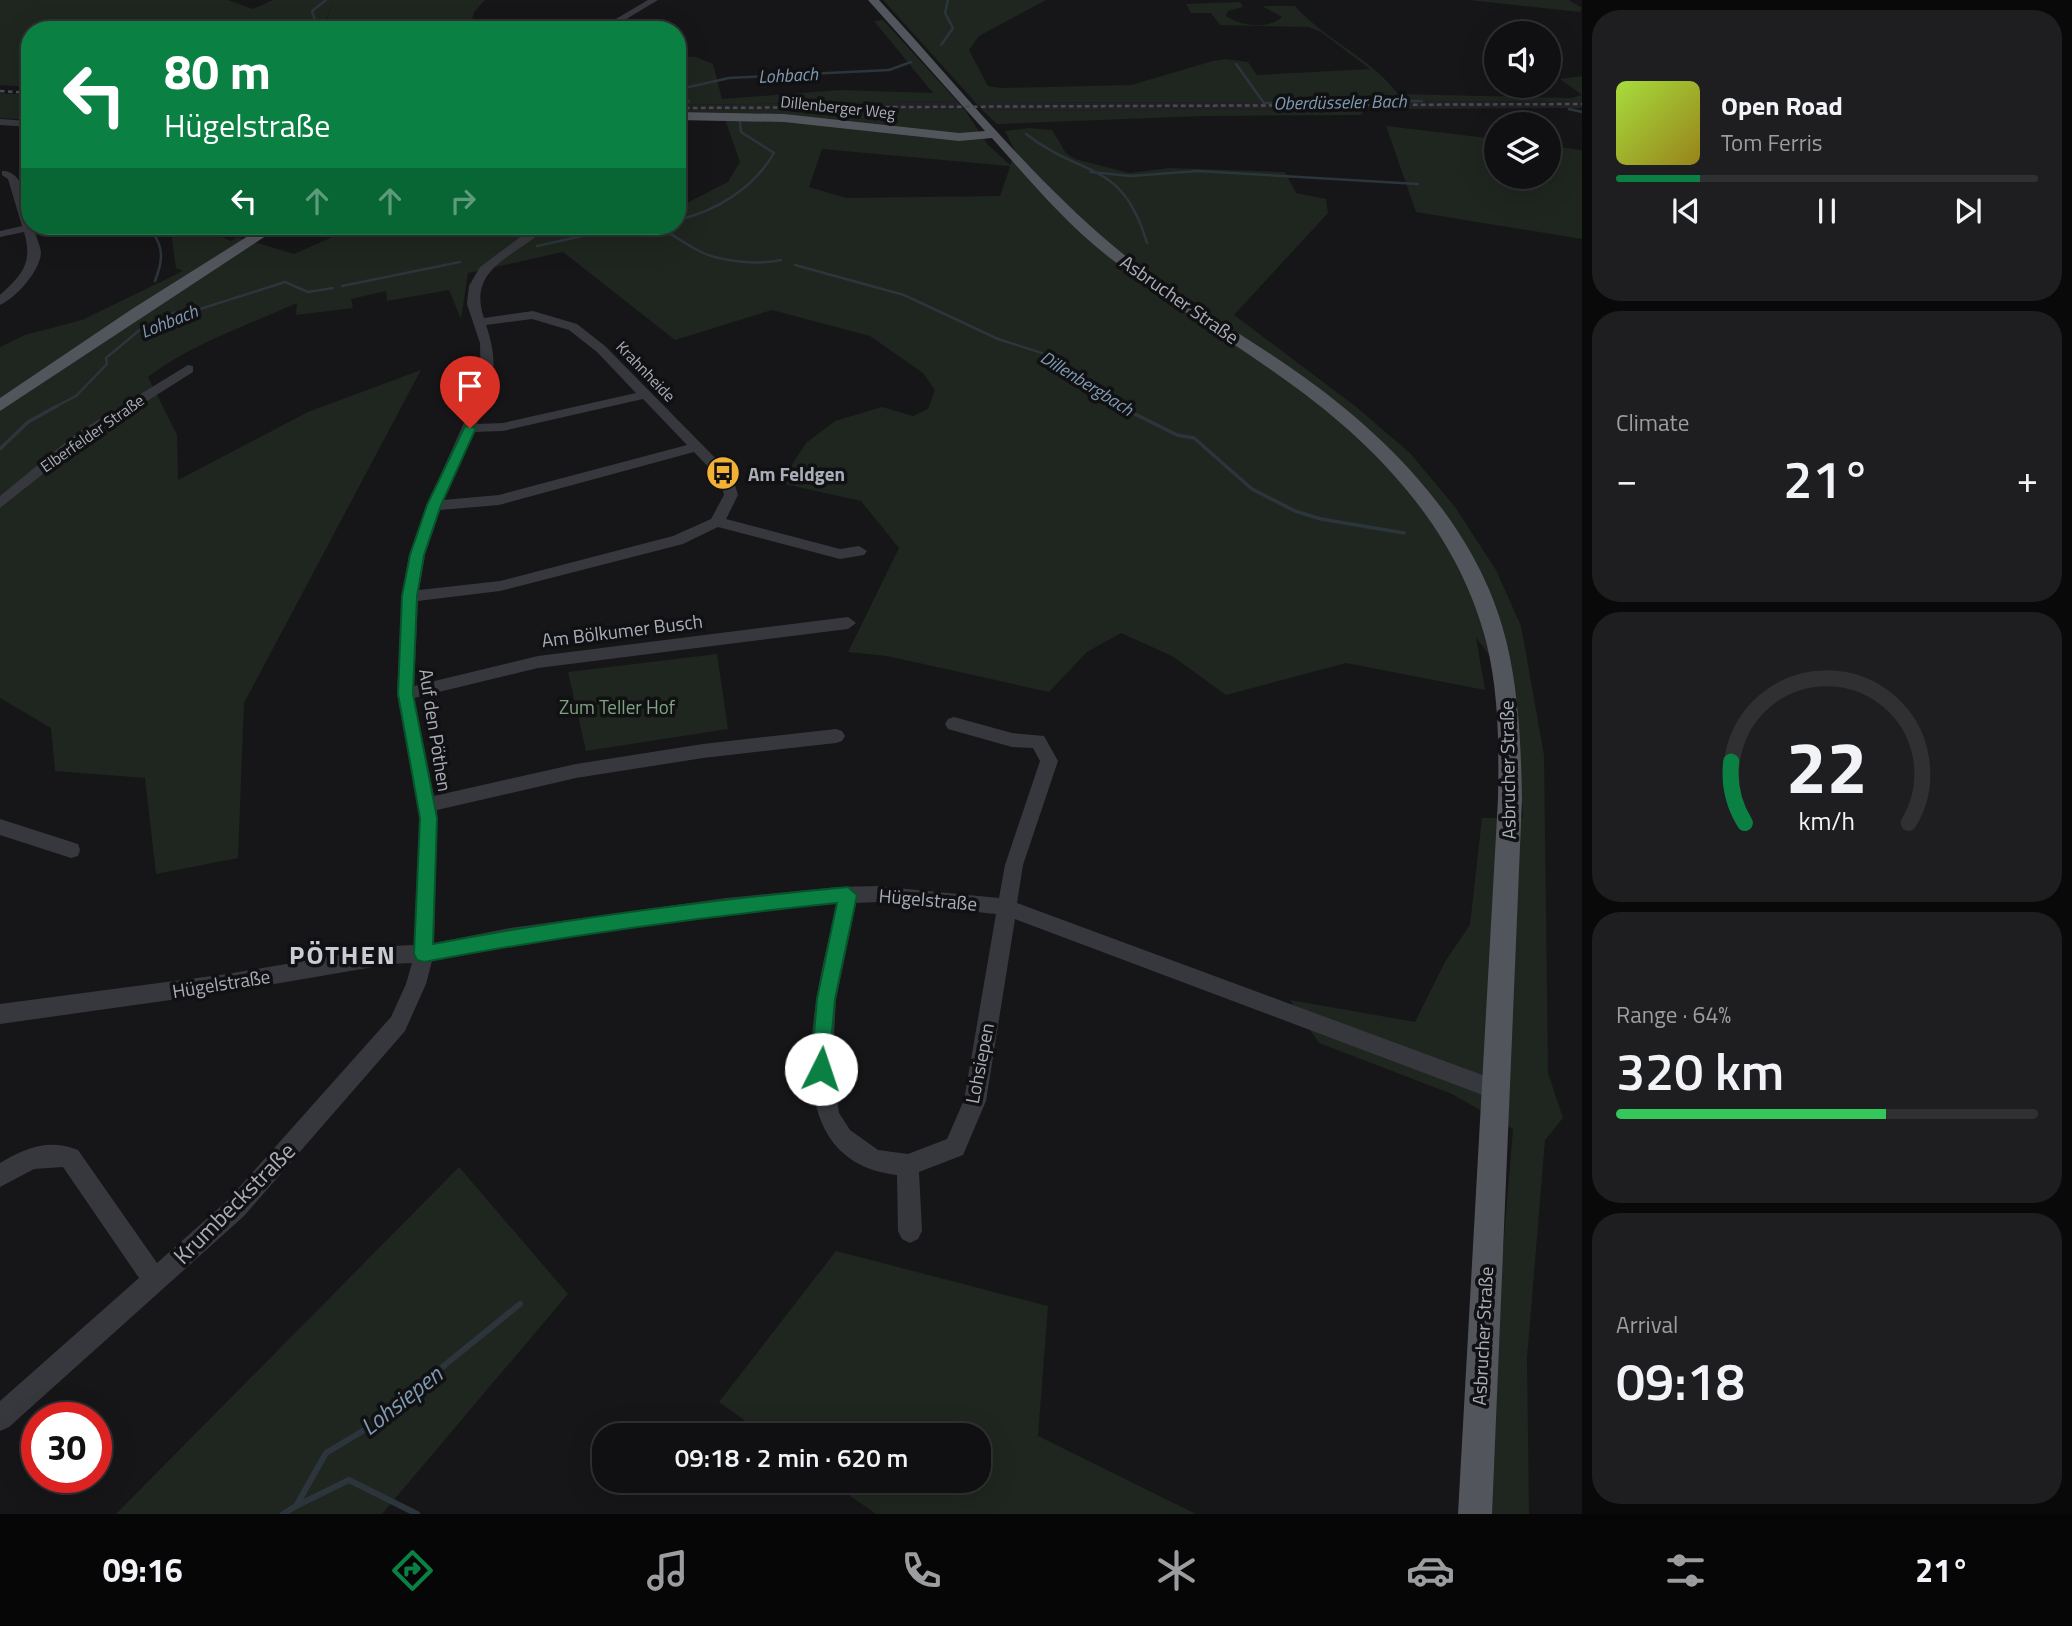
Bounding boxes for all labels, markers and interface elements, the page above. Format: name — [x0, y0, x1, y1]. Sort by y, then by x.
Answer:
map controls — [1484, 21, 1561, 189]
button: sound — [1484, 21, 1561, 98]
text: 80 m — [164, 33, 271, 108]
icon: left — [49, 49, 140, 140]
water label: Lohbach — [757, 60, 820, 90]
text: Open Road — [1721, 86, 1843, 125]
water label: Oberdüsseler Bach — [1273, 87, 1408, 117]
street label: Dillenberger Weg — [779, 89, 897, 125]
text: Hügelstraße — [164, 101, 330, 149]
button: layers — [1484, 112, 1561, 189]
text: Tom Ferris — [1721, 125, 1822, 160]
icon: left — [225, 182, 263, 220]
icon: ahead — [298, 182, 336, 220]
icon: ahead — [371, 182, 409, 220]
icon: right — [444, 182, 482, 220]
icon: previous — [1667, 192, 1705, 230]
icon: pause — [1808, 192, 1846, 230]
icon: next — [1949, 192, 1987, 230]
street label: Asbrucher Straße — [1115, 247, 1245, 351]
water label: Lohbach — [136, 297, 203, 345]
street label: Krahnheide — [611, 335, 681, 407]
water label: Dillenbergbach — [1035, 344, 1140, 423]
pin — [440, 356, 500, 428]
icon: arrive — [451, 367, 489, 405]
street label: Elberfelder Straße — [35, 388, 149, 478]
text: Climate — [1616, 405, 1689, 440]
text: 21° — [1783, 439, 1871, 518]
text: − — [1616, 450, 1637, 508]
text: + — [2017, 450, 2038, 508]
bus stop icon: Am Feldgen — [704, 454, 742, 492]
place label: Am Feldgen — [748, 459, 845, 488]
street label: Am Bölkumer Busch — [540, 606, 704, 654]
street label: Auf den Pöthen — [412, 667, 460, 793]
park label: Zum Teller Hof — [559, 692, 676, 721]
street label: Asbrucher Straße — [1491, 700, 1523, 840]
text: 22 — [1786, 711, 1868, 821]
text: km/h — [1799, 802, 1855, 840]
street label: Hügelstraße — [878, 880, 978, 918]
district label: PÖTHEN — [289, 935, 397, 974]
street label: Hügelstraße — [170, 961, 272, 1005]
text: Range · 64% — [1616, 997, 1731, 1032]
street label: Lohsiepen — [957, 1020, 1001, 1106]
text: 320 km — [1616, 1031, 1784, 1110]
position arrow — [784, 1032, 858, 1106]
street label: Krumbeckstraße — [165, 1134, 303, 1272]
street label: Asbrucher Straße — [1464, 1266, 1500, 1406]
text: Arrival — [1616, 1307, 1678, 1342]
text: 09:18 — [1616, 1341, 1745, 1420]
water label: Lohsiepen — [352, 1356, 450, 1444]
speed limit sign: 30 — [21, 1402, 112, 1493]
text: 09:18 · 2 min · 620 m — [675, 1438, 908, 1477]
text: 09:16 — [103, 1546, 183, 1594]
icon: directions — [388, 1546, 437, 1595]
icon: music — [643, 1546, 692, 1595]
icon: phone — [897, 1546, 946, 1595]
icon: climate — [1152, 1546, 1201, 1595]
icon: car — [1406, 1546, 1455, 1595]
icon: filters — [1661, 1546, 1710, 1595]
text: 21° — [1915, 1546, 1969, 1594]

